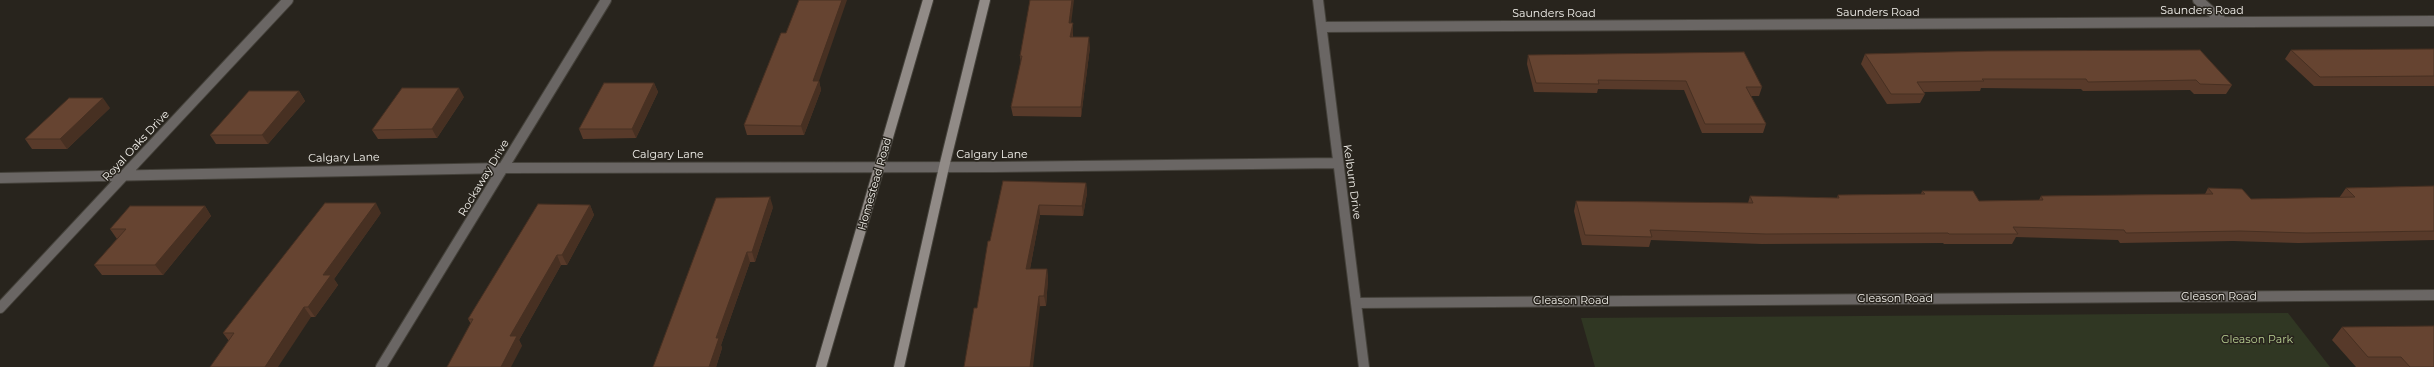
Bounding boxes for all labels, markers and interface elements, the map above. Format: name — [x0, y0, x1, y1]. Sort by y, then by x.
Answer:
street label: Saunders Road — [2160, 4, 2244, 18]
street label: Saunders Road — [1836, 6, 1920, 20]
street label: Saunders Road — [1512, 7, 1596, 21]
street label: Royal Oaks Drive — [100, 108, 172, 184]
street label: Homestead Road — [855, 136, 895, 232]
street label: Rockaway Drive — [456, 137, 512, 219]
street label: Kelburn Drive — [1340, 144, 1364, 220]
street label: Calgary Lane — [632, 148, 704, 162]
street label: Calgary Lane — [956, 148, 1028, 162]
street label: Calgary Lane — [308, 151, 380, 165]
street label: Gleason Road — [2181, 290, 2257, 304]
street label: Gleason Road — [1857, 292, 1933, 306]
street label: Gleason Road — [1533, 294, 1609, 308]
park label: Gleason Park — [2221, 333, 2293, 347]

